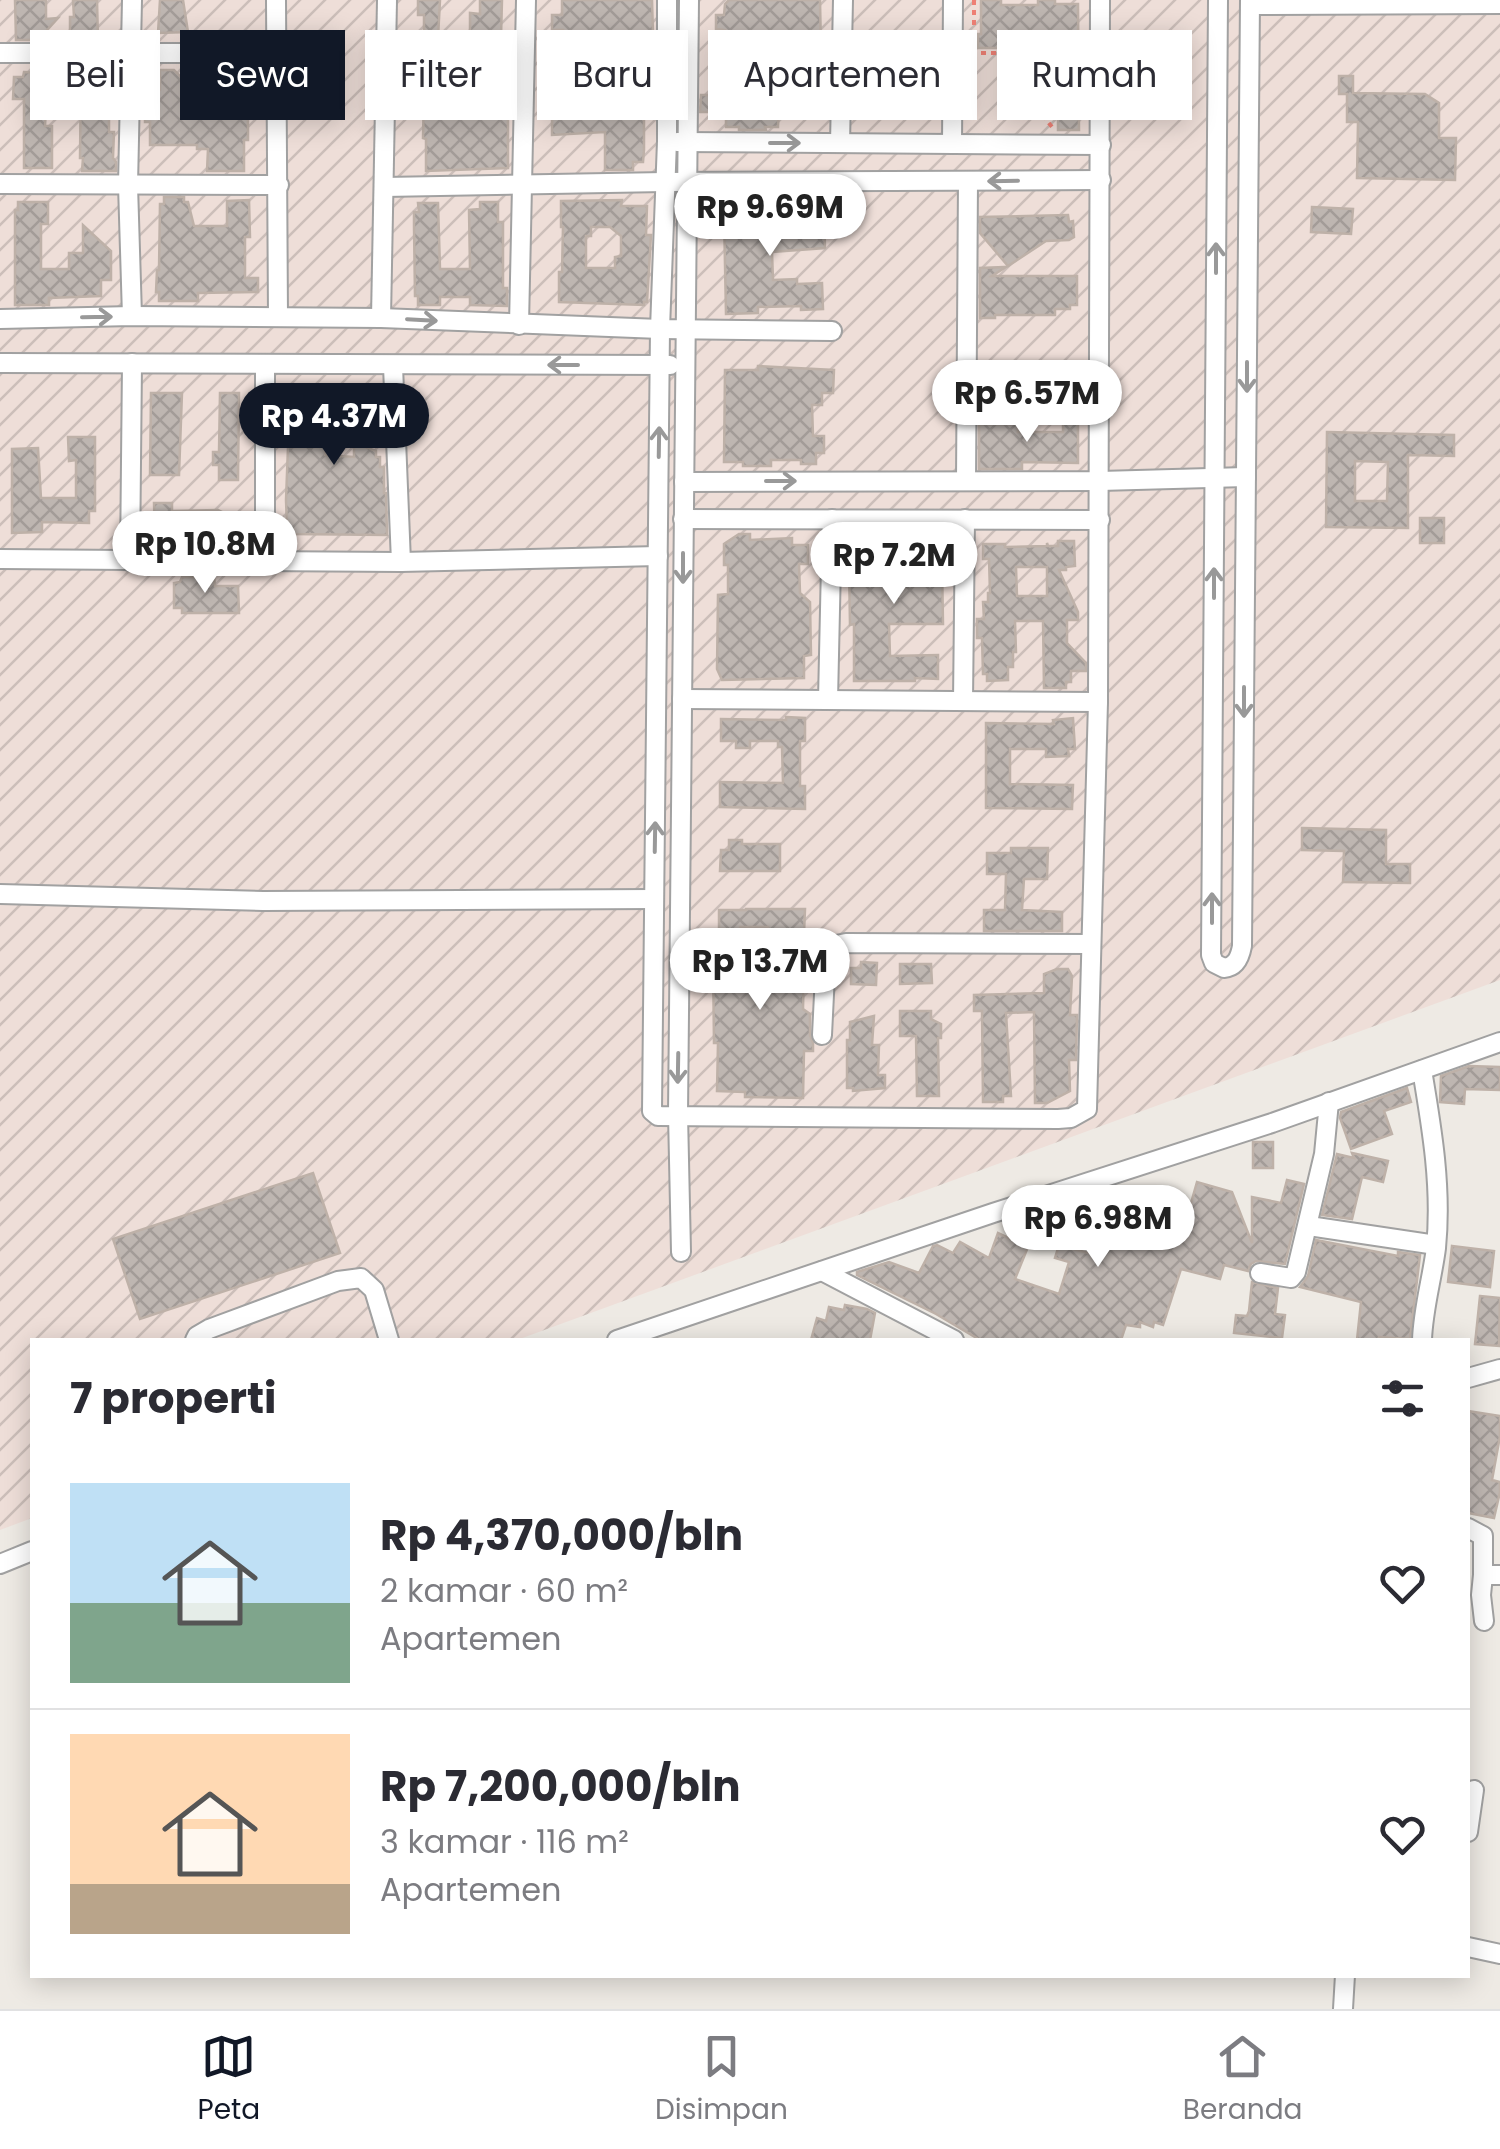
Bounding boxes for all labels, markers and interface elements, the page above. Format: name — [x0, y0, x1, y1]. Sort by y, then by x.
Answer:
chip: Beli — [30, 30, 160, 120]
chip: Sewa — [180, 30, 345, 120]
chip: Filter — [365, 30, 517, 120]
chip: Baru — [537, 30, 688, 120]
chip: Apartemen — [708, 30, 977, 120]
chip: Rumah — [997, 30, 1192, 120]
one-way arrow — [768, 134, 801, 152]
one-way arrow — [988, 172, 1020, 190]
pin: Rp 9.69M — [667, 174, 873, 259]
text: Rp 9.69M — [696, 184, 844, 229]
one-way arrow — [1206, 243, 1226, 276]
one-way arrow — [80, 308, 113, 326]
one-way arrow — [406, 311, 438, 330]
one-way arrow — [547, 356, 580, 374]
pin: Rp 6.57M — [924, 360, 1130, 445]
one-way arrow — [1237, 361, 1256, 393]
text: Rp 6.57M — [954, 370, 1100, 415]
pin: Rp 4.37M — [231, 383, 437, 468]
text: Rp 4.37M — [261, 393, 407, 438]
one-way arrow — [650, 426, 669, 458]
one-way arrow — [764, 472, 797, 490]
pin: Rp 10.8M — [102, 511, 308, 596]
text: Rp 10.8M — [134, 521, 276, 566]
pin: Rp 7.2M — [802, 522, 986, 607]
text: Rp 7.2M — [832, 532, 956, 577]
one-way arrow — [674, 550, 692, 583]
one-way arrow — [1204, 568, 1224, 600]
one-way arrow — [1234, 686, 1254, 718]
one-way arrow — [645, 821, 664, 853]
one-way arrow — [1202, 893, 1221, 925]
pin: Rp 13.7M — [657, 928, 863, 1013]
text: Rp 13.7M — [692, 938, 828, 983]
one-way arrow — [668, 1050, 688, 1083]
pin: Rp 6.98M — [995, 1185, 1201, 1270]
text: Rp 6.98M — [1024, 1195, 1172, 1240]
text: 7 properti — [70, 1369, 276, 1428]
icon: filters — [1375, 1371, 1430, 1426]
text: Rp 4,370,000/bln — [380, 1506, 743, 1565]
icon: home — [150, 1523, 270, 1643]
icon: heart — [1375, 1556, 1430, 1611]
text: 2 kamar · 60 m² — [380, 1568, 628, 1613]
text: Apartemen — [380, 1616, 562, 1661]
text: Rp 7,200,000/bln — [380, 1757, 741, 1816]
icon: home — [150, 1774, 270, 1894]
icon: heart — [1375, 1807, 1430, 1862]
text: 3 kamar · 116 m² — [380, 1819, 629, 1864]
text: Apartemen — [380, 1867, 562, 1912]
tab: Peta — [197, 2029, 260, 2131]
tab: Disimpan — [655, 2029, 788, 2131]
tab: Beranda — [1183, 2029, 1303, 2131]

